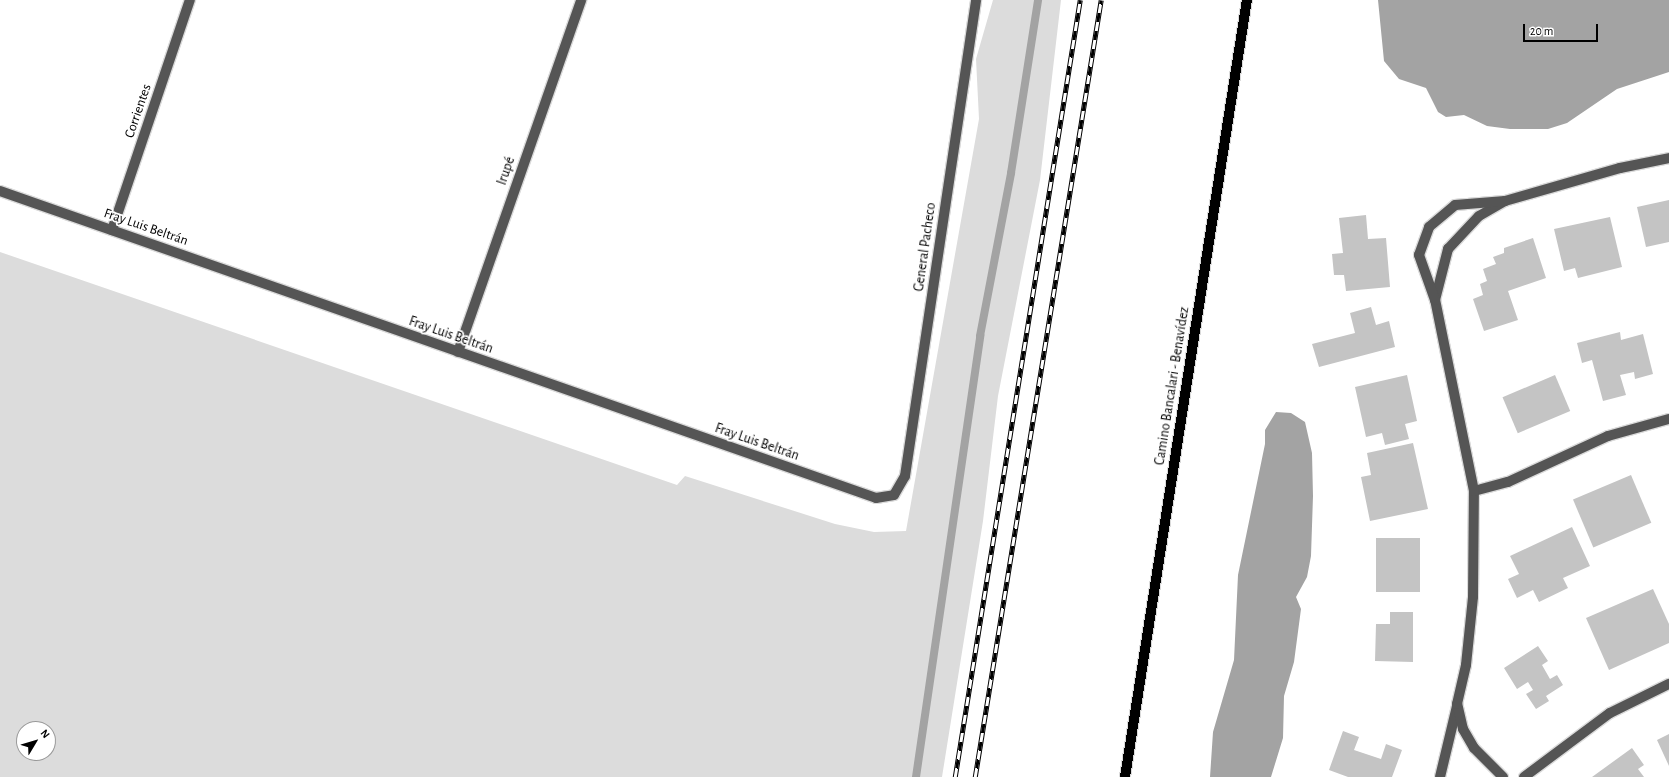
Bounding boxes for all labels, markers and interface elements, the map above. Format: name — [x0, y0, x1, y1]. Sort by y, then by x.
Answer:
scale bar — [1525, 16, 1600, 42]
text: 20 m — [1530, 25, 1553, 37]
street label: Corrientes — [121, 82, 155, 140]
street label: Irupé — [493, 155, 519, 187]
street label: General Pacheco — [910, 201, 940, 293]
street label: Fray Luis Beltrán — [102, 205, 190, 249]
street label: Camino Bancalari - Benavídez — [1151, 306, 1193, 466]
street label: Fray Luis Beltrán — [407, 313, 495, 357]
street label: Fray Luis Beltrán — [713, 420, 801, 464]
north arrow — [16, 721, 56, 761]
text: N — [38, 728, 52, 740]

